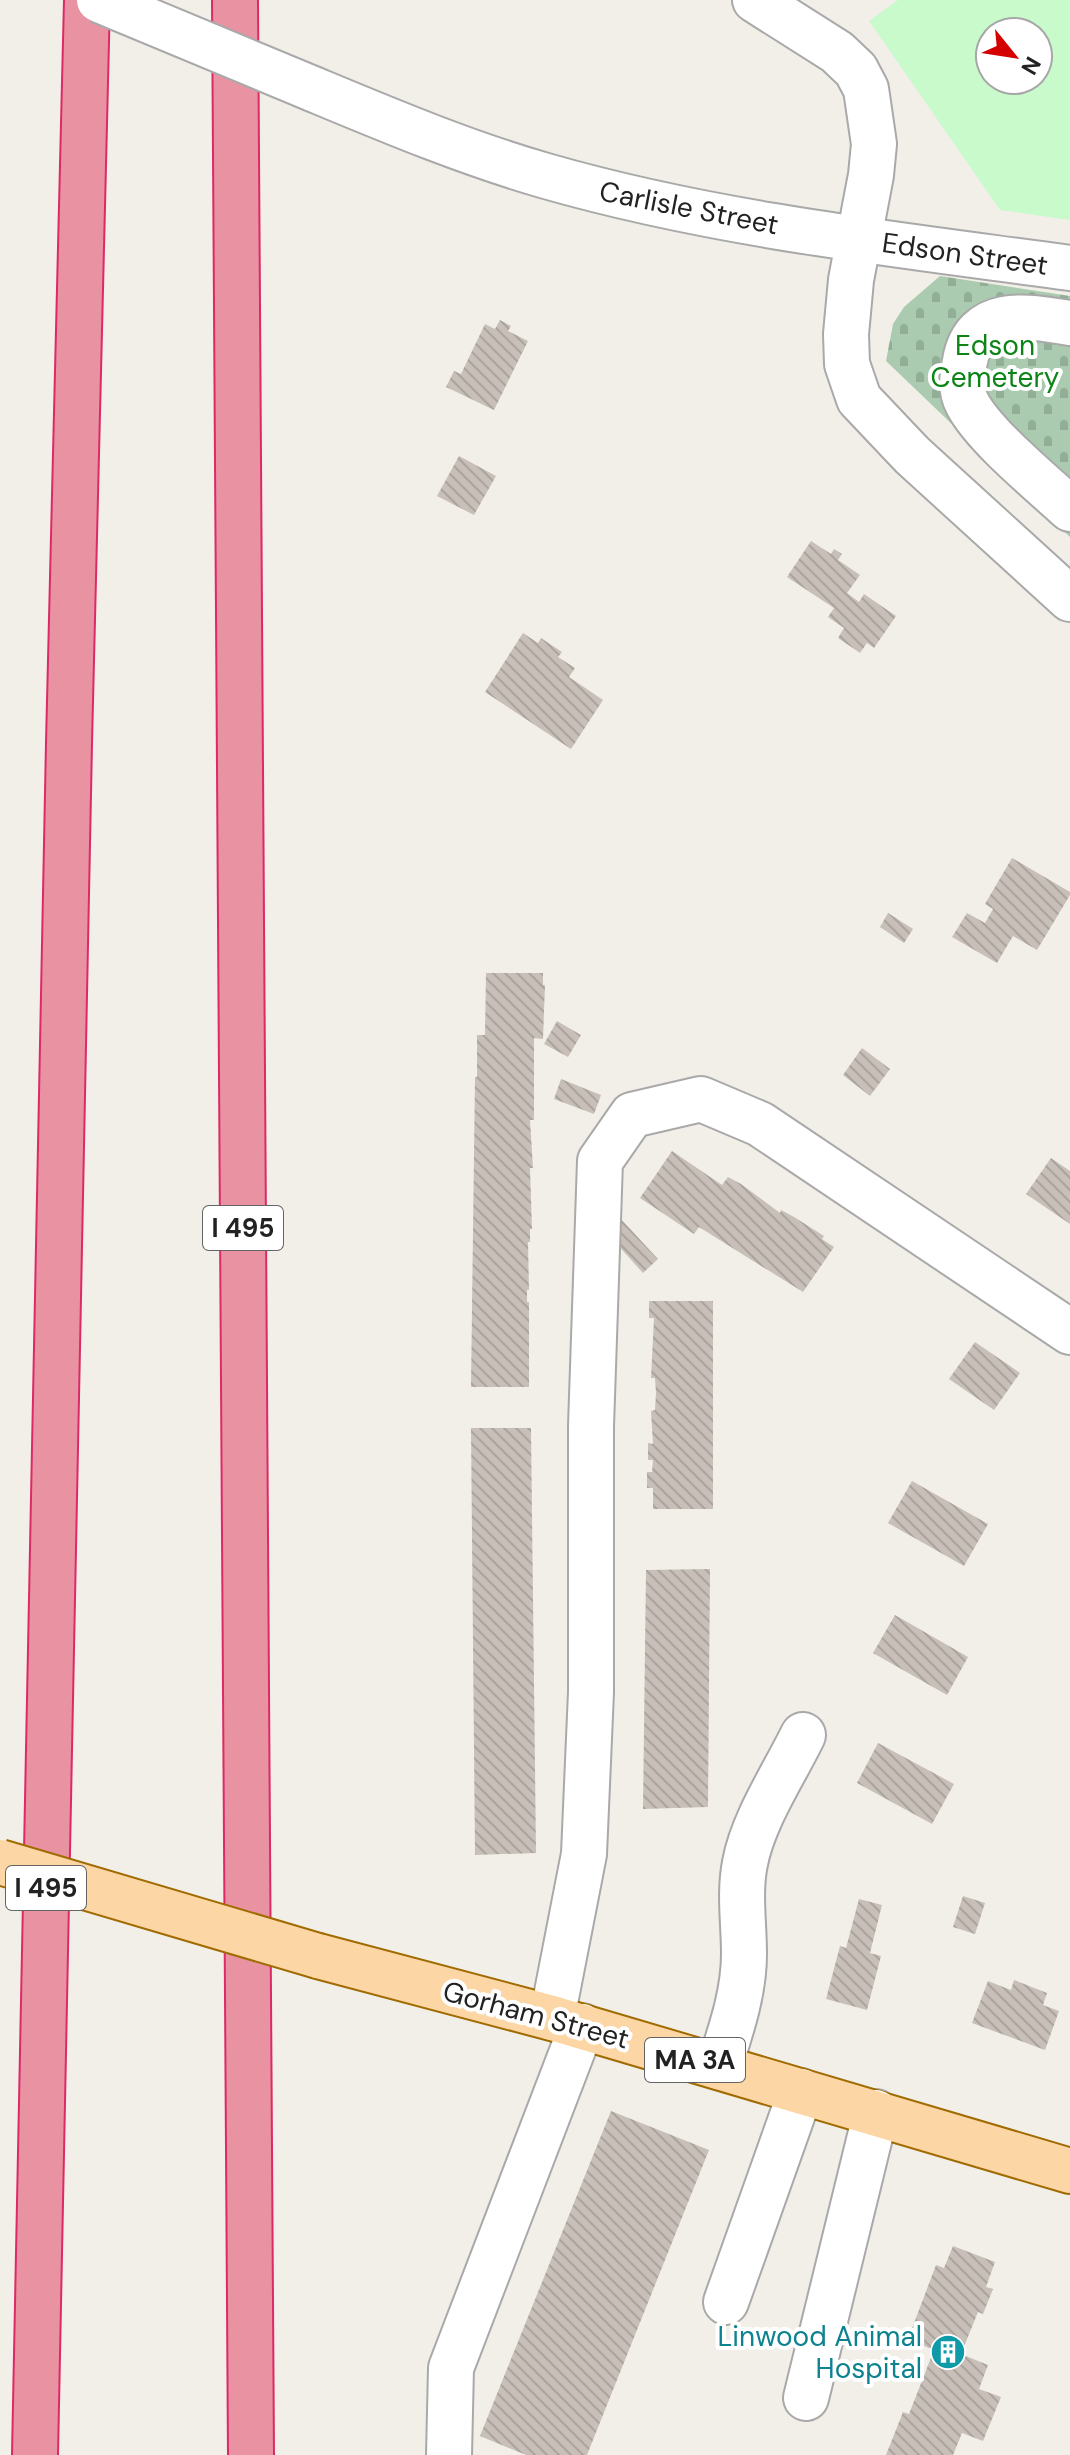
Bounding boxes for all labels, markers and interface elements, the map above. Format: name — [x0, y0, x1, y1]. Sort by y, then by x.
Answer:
north arrow — [974, 16, 1054, 96]
text: N — [1014, 52, 1047, 80]
street label: Carlisle Street — [596, 173, 782, 243]
street label: Edson Street — [880, 224, 1050, 284]
park label: Edson Cemetery — [931, 327, 1059, 396]
road number: I 495 — [203, 1206, 283, 1250]
road number: I 495 — [6, 1866, 86, 1910]
street label: Gorham Street — [439, 1972, 633, 2058]
road number: MA 3A — [645, 2038, 745, 2082]
place label: Linwood Animal Hospital — [718, 2318, 922, 2387]
building icon: Linwood Animal Hospital — [929, 2333, 967, 2371]

